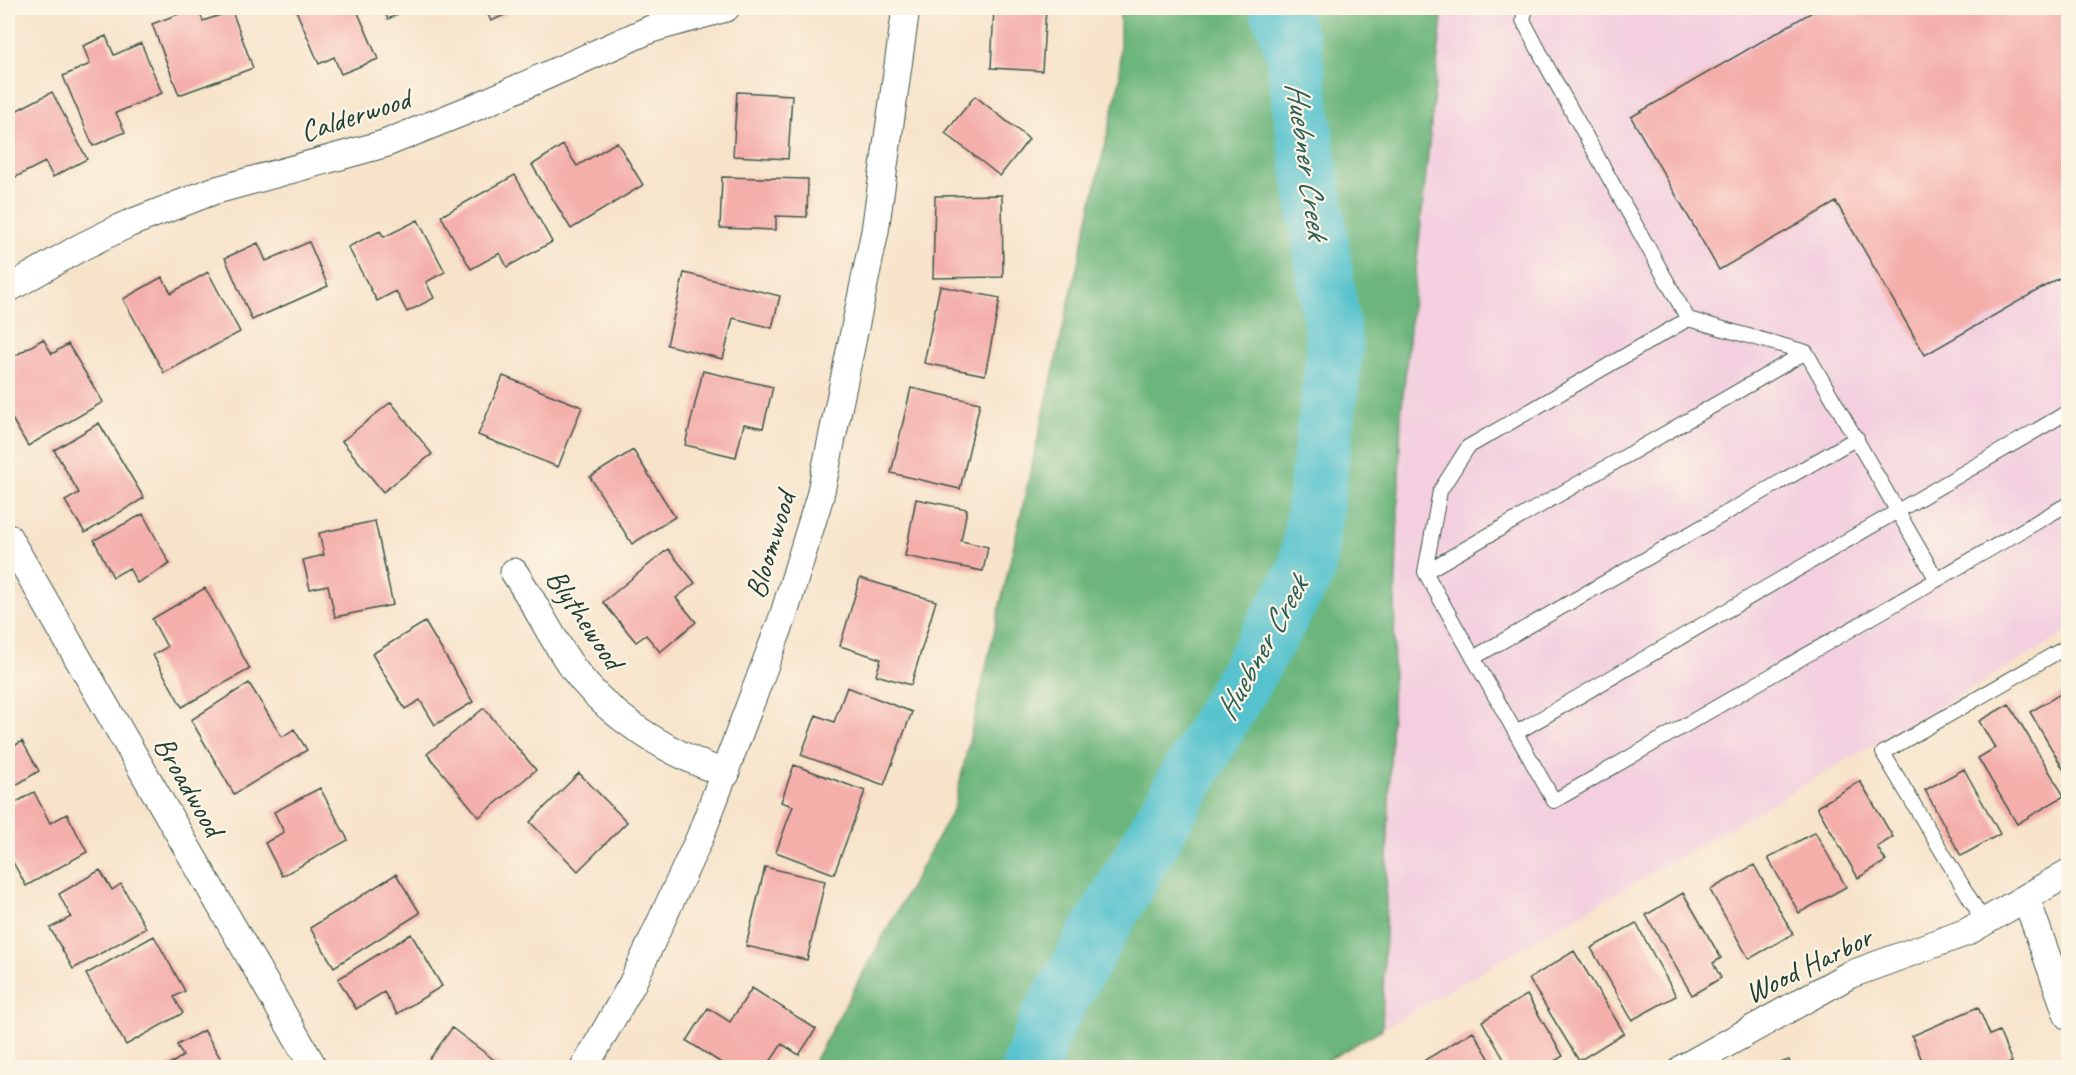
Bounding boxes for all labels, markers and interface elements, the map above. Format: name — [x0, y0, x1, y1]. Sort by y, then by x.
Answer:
street label: Calderwood — [295, 78, 419, 151]
water label: Huebner Creek — [1276, 79, 1339, 246]
street label: Bloomwood — [736, 483, 805, 603]
street label: Blythewood — [538, 561, 635, 680]
water label: Huebner Creek — [1205, 565, 1320, 727]
street label: Broadwood — [145, 729, 235, 846]
street label: Wood Harbor — [1738, 917, 1880, 1012]

